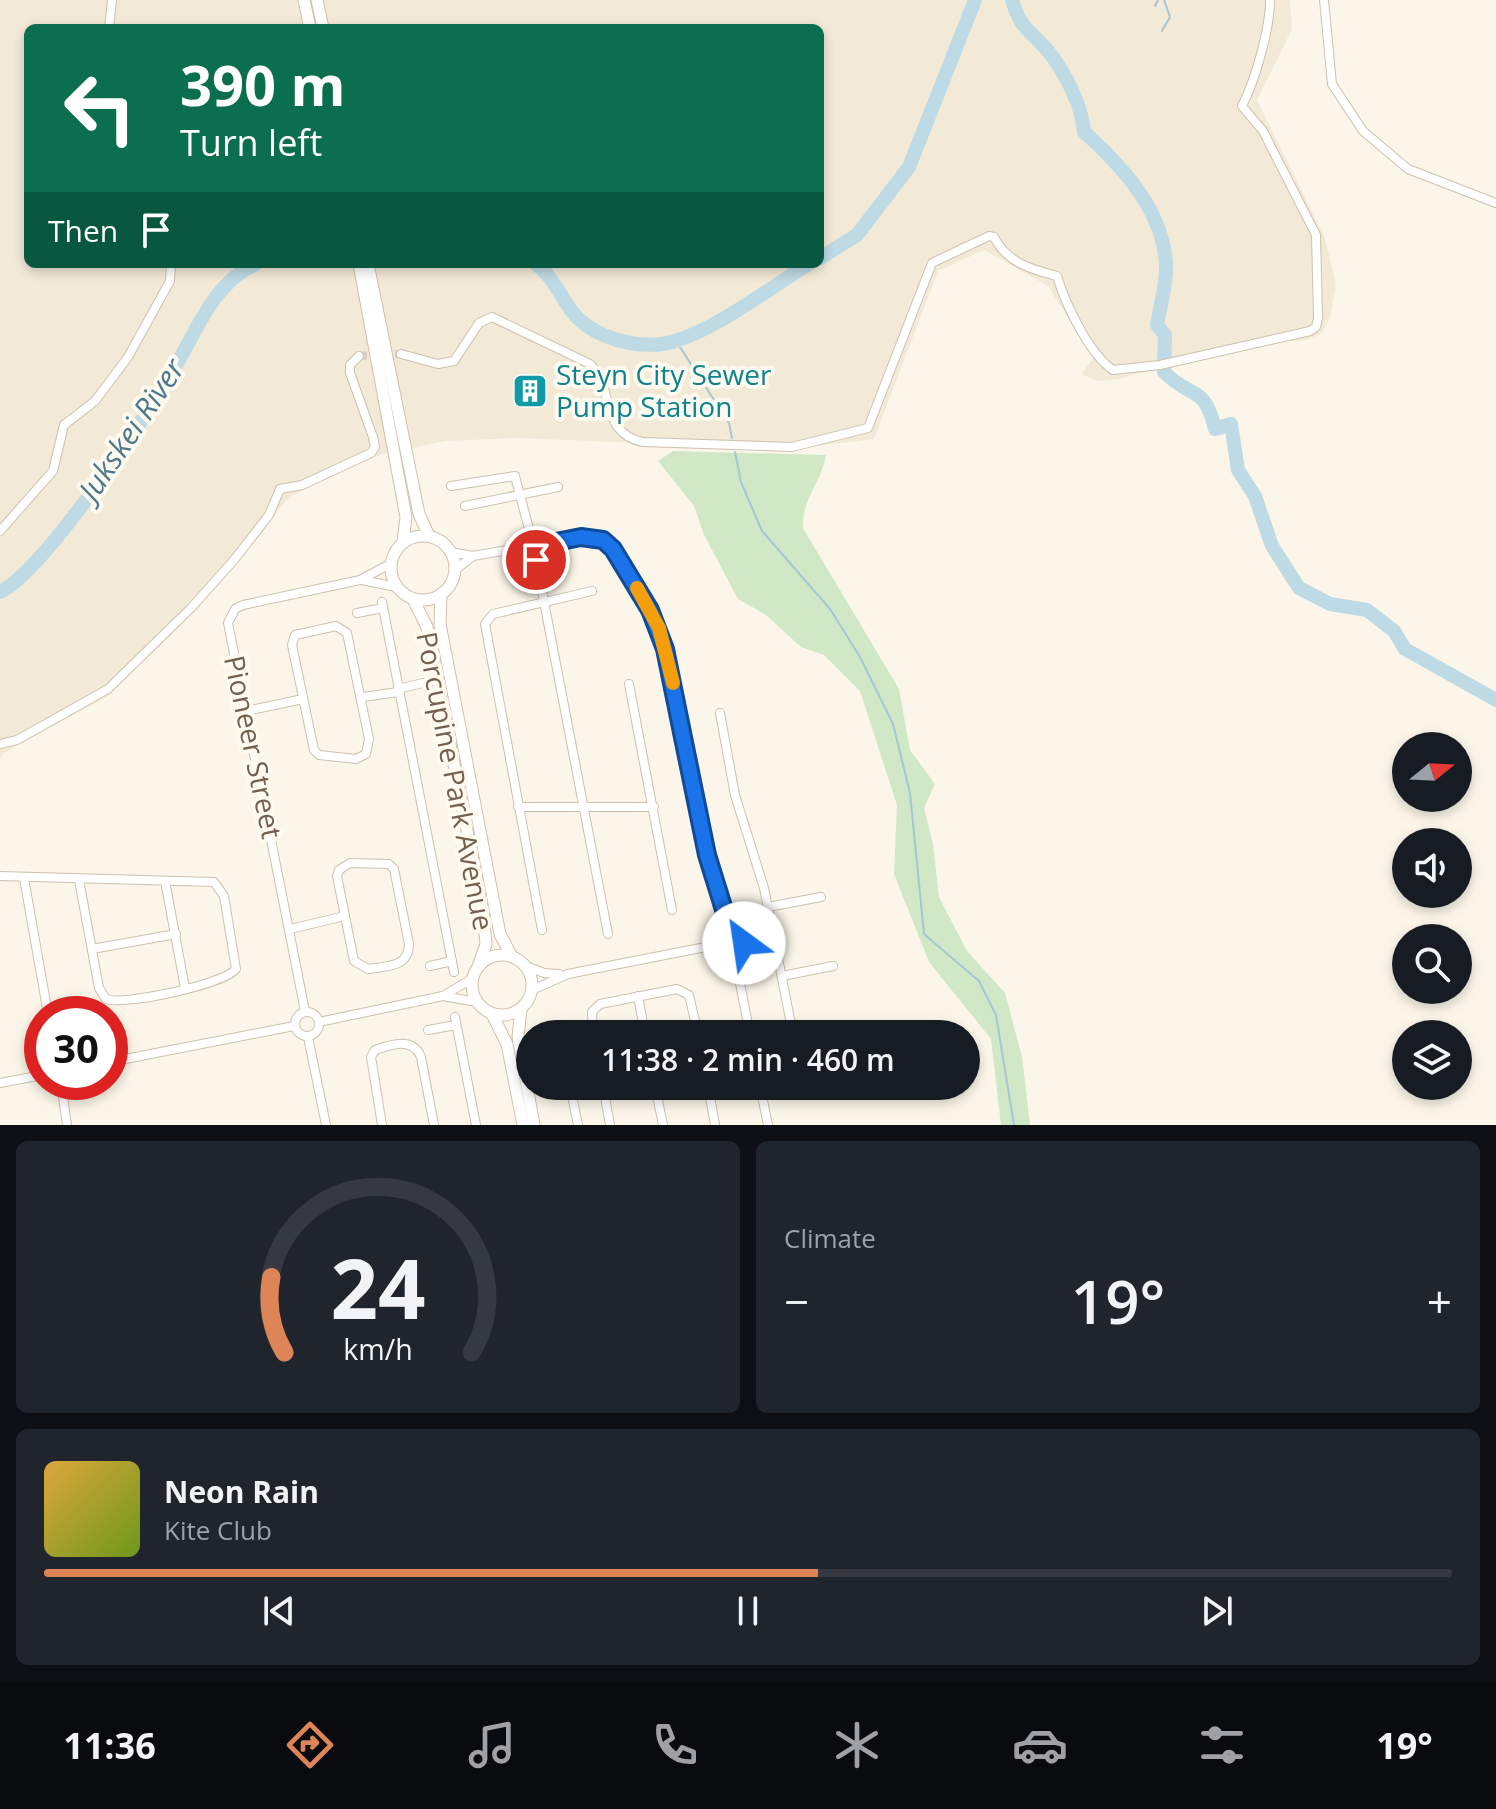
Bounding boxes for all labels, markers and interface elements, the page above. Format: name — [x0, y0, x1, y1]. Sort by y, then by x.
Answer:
text: 390 m — [180, 46, 346, 122]
icon: left — [48, 56, 152, 160]
text: Turn left — [180, 118, 322, 167]
icon: arrive — [134, 208, 178, 252]
text: Then — [48, 210, 118, 251]
water label: Jukskei River — [65, 349, 194, 512]
place label: Steyn City Sewer Pump Station — [556, 355, 772, 425]
building icon: Steyn City Sewer Pump Station — [511, 372, 549, 410]
pin — [502, 526, 570, 594]
icon: arrive — [514, 538, 558, 582]
street label: Porcupine Park Avenue — [408, 628, 504, 933]
street label: Pioneer Street — [216, 652, 292, 842]
north arrow — [1392, 732, 1472, 812]
map controls — [1392, 732, 1472, 1100]
button: sound — [1392, 828, 1472, 908]
position arrow — [702, 901, 786, 985]
button: search — [1392, 924, 1472, 1004]
speed limit sign: 30 — [24, 996, 128, 1100]
button: layers — [1392, 1020, 1472, 1100]
text: 11:38 · 2 min · 460 m — [601, 1039, 895, 1080]
text: Climate — [784, 1220, 876, 1256]
text: 24 — [330, 1230, 426, 1343]
text: 19° — [1071, 1260, 1165, 1342]
text: − — [784, 1271, 809, 1331]
text: + — [1427, 1271, 1452, 1331]
text: km/h — [343, 1329, 413, 1368]
text: Neon Rain — [164, 1471, 319, 1512]
text: Kite Club — [164, 1512, 272, 1548]
icon: previous — [257, 1589, 301, 1633]
icon: pause — [726, 1589, 770, 1633]
icon: next — [1195, 1589, 1239, 1633]
icon: directions — [282, 1717, 338, 1773]
icon: music — [464, 1717, 520, 1773]
icon: phone — [647, 1717, 703, 1773]
icon: climate — [829, 1717, 885, 1773]
icon: car — [1012, 1717, 1068, 1773]
icon: filters — [1194, 1717, 1250, 1773]
text: 11:36 — [63, 1721, 156, 1770]
text: 19° — [1376, 1721, 1433, 1770]

